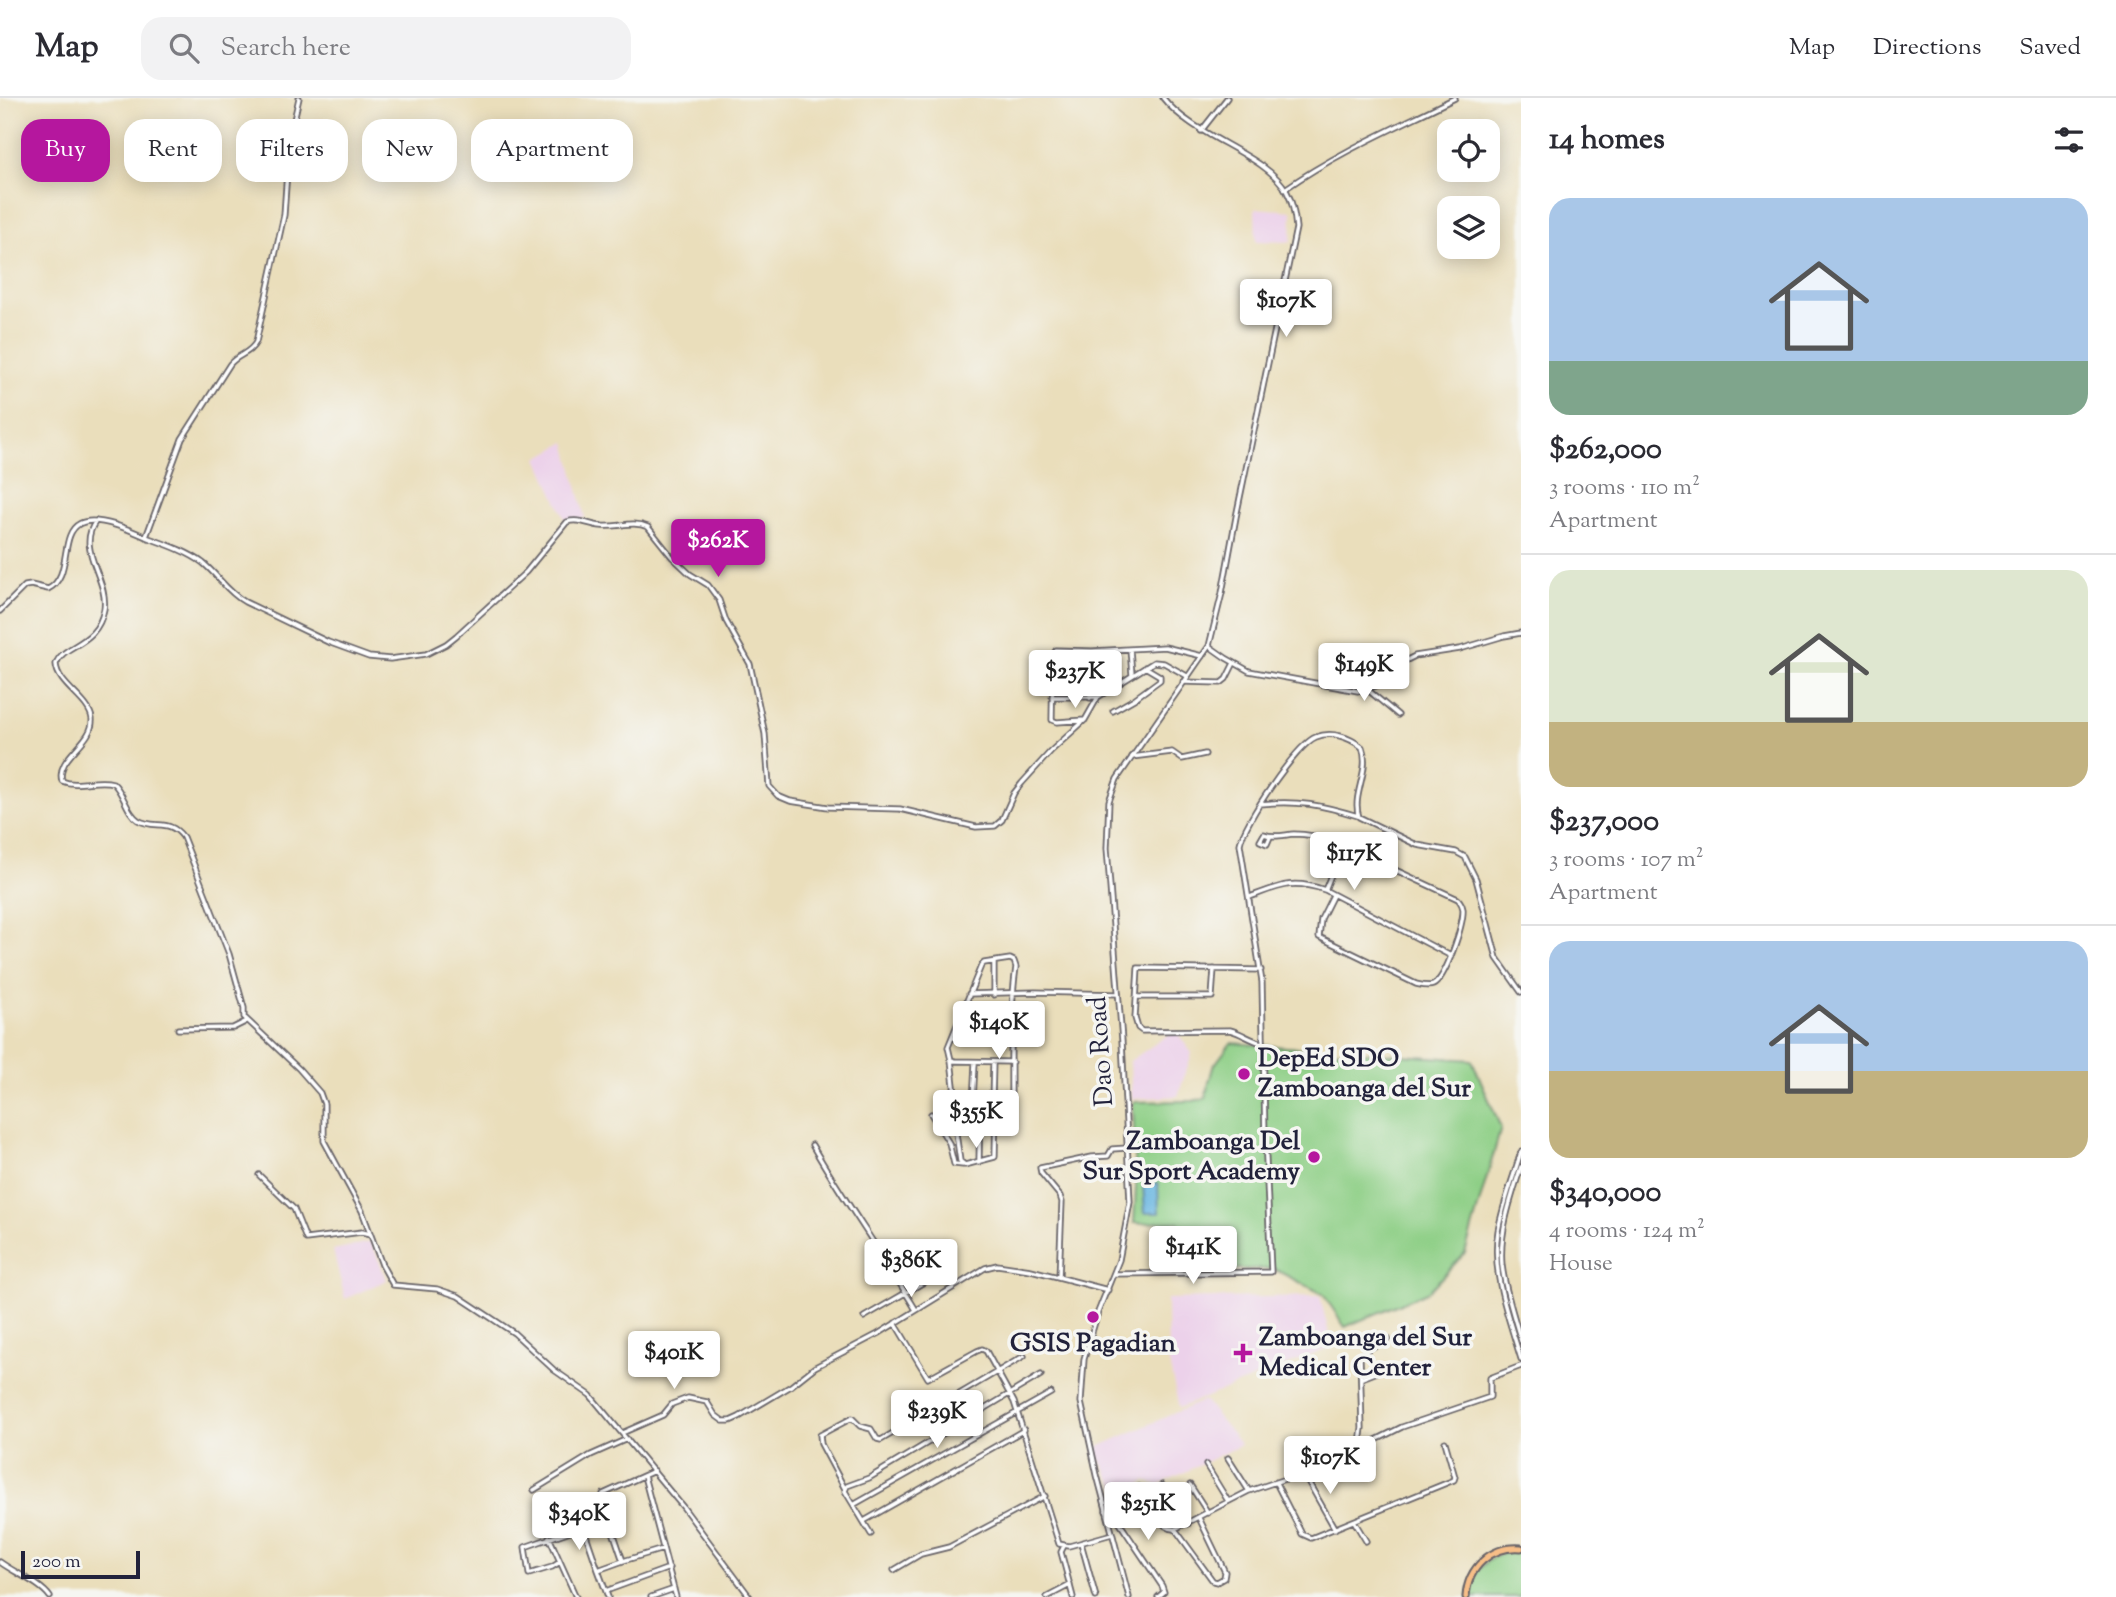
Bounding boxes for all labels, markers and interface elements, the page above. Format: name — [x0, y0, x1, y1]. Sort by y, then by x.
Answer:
search box — [141, 17, 631, 80]
text: Map — [35, 24, 99, 72]
icon: search — [165, 29, 203, 67]
text: Search here — [221, 30, 351, 67]
text: Map — [1789, 31, 1835, 65]
text: Directions — [1873, 31, 1981, 65]
text: Saved — [2019, 31, 2081, 65]
chip: Buy — [21, 119, 110, 182]
chip: Rent — [124, 119, 222, 182]
chip: Filters — [236, 119, 348, 182]
chip: New — [362, 119, 457, 182]
chip: Apartment — [471, 119, 633, 182]
map controls — [1437, 119, 1500, 259]
button: locate — [1437, 119, 1500, 182]
text: 14 homes — [1549, 119, 1665, 162]
icon: filters — [2050, 121, 2088, 159]
button: layers — [1437, 196, 1500, 259]
icon: home — [1756, 243, 1882, 369]
pin: $107K — [1237, 280, 1335, 339]
text: $107K — [1256, 285, 1316, 318]
text: $262,000 — [1549, 429, 1662, 472]
text: 3 rooms · 110 m² — [1549, 472, 1700, 505]
text: Apartment — [1549, 505, 1658, 538]
pin: $262K — [669, 519, 767, 579]
text: $262K — [687, 525, 749, 558]
icon: home — [1756, 615, 1882, 741]
pin: $149K — [1315, 644, 1413, 703]
text: $149K — [1334, 649, 1394, 682]
pin: $237K — [1026, 650, 1124, 710]
text: $237K — [1045, 656, 1105, 689]
text: $237,000 — [1549, 801, 1659, 844]
pin: $117K — [1305, 832, 1403, 892]
text: $117K — [1326, 838, 1382, 871]
text: 3 rooms · 107 m² — [1549, 844, 1704, 877]
text: Apartment — [1549, 877, 1658, 910]
icon: home — [1756, 986, 1882, 1112]
street label: Dao Road — [1080, 994, 1124, 1107]
pin: $140K — [950, 1002, 1048, 1061]
text: $140K — [969, 1007, 1029, 1040]
place label: DepEd SDO Zamboanga del Sur — [1258, 1041, 1471, 1108]
marker: DepEd SDO Zamboanga del Sur — [1236, 1066, 1252, 1082]
pin: $355K — [927, 1090, 1025, 1150]
text: $355K — [949, 1096, 1003, 1129]
place label: Zamboanga Del Sur Sport Academy — [1082, 1124, 1301, 1191]
marker: Zamboanga Del Sur Sport Academy — [1306, 1149, 1322, 1165]
text: $340,000 — [1549, 1172, 1661, 1215]
text: 4 rooms · 124 m² — [1549, 1215, 1705, 1248]
pin: $141K — [1144, 1226, 1242, 1286]
text: $141K — [1165, 1232, 1221, 1265]
pin: $386K — [862, 1240, 960, 1299]
text: $386K — [880, 1245, 942, 1278]
text: House — [1549, 1248, 1613, 1281]
marker: GSIS Pagadian — [1085, 1309, 1101, 1325]
place label: Zamboanga del Sur Medical Center — [1259, 1320, 1472, 1387]
place label: GSIS Pagadian — [1010, 1326, 1177, 1363]
pin: $401K — [625, 1332, 723, 1391]
text: $401K — [644, 1337, 704, 1370]
marker: Zamboanga del Sur Medical Center — [1233, 1343, 1253, 1363]
pin: $239K — [888, 1390, 986, 1450]
text: $239K — [907, 1396, 967, 1429]
pin: $107K — [1281, 1436, 1379, 1496]
text: $107K — [1300, 1442, 1360, 1475]
pin: $251K — [1099, 1482, 1197, 1542]
text: $251K — [1120, 1488, 1176, 1521]
pin: $340K — [530, 1492, 628, 1552]
text: $340K — [548, 1498, 610, 1531]
scale bar — [21, 1548, 140, 1580]
text: 200 m — [32, 1549, 81, 1576]

